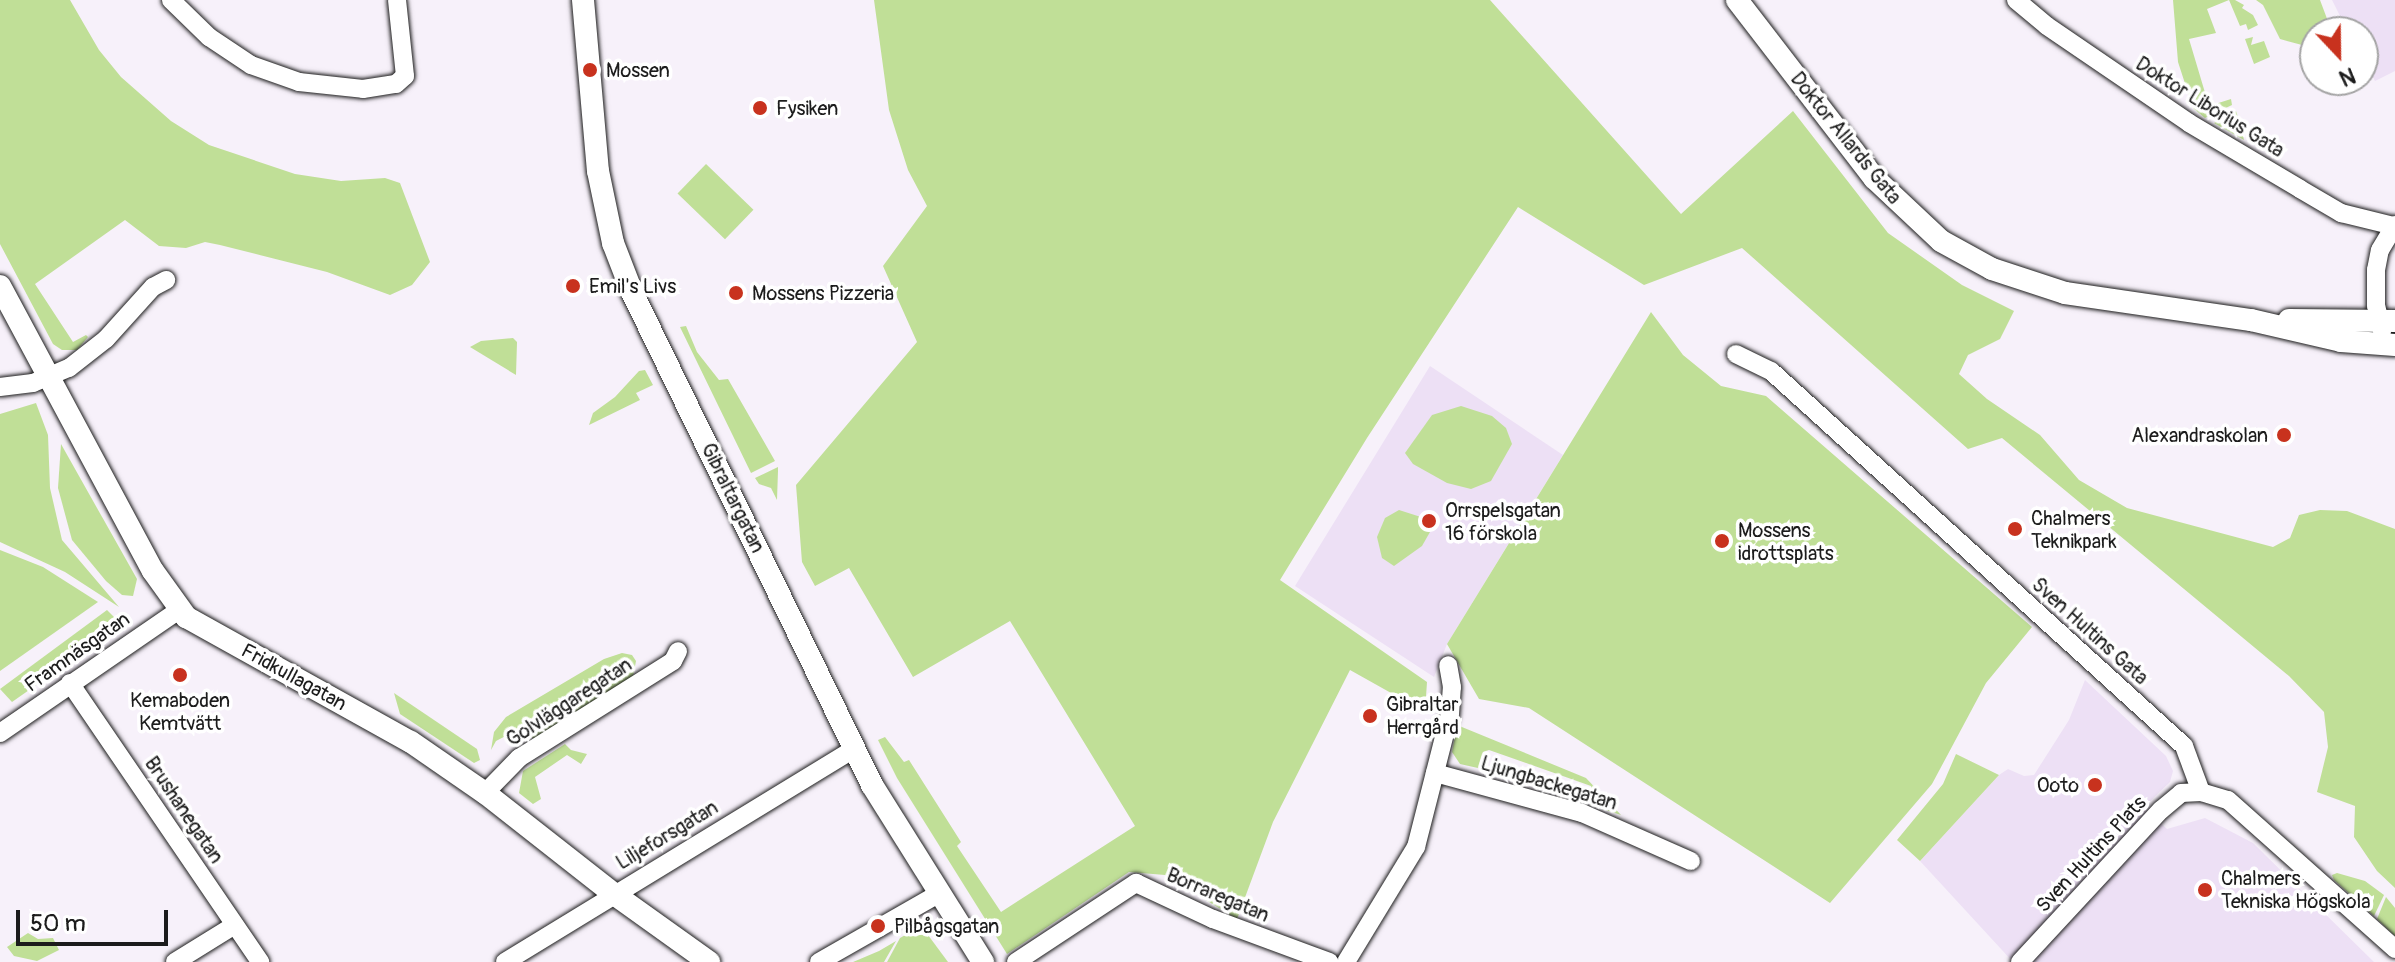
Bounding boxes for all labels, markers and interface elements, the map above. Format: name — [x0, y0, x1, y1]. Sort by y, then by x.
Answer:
north arrow — [2299, 16, 2379, 96]
street label: Doktor Liborius Gata — [2131, 52, 2289, 162]
place label: Mossen — [606, 58, 670, 82]
marker: Mossen — [581, 61, 599, 79]
text: N — [2335, 61, 2359, 92]
street label: Doktor Allards Gata — [1785, 67, 1907, 209]
place label: Fysiken — [776, 96, 838, 120]
marker: Fysiken — [751, 99, 769, 117]
place label: Emil's Livs — [589, 274, 676, 298]
marker: Emil's Livs — [564, 277, 582, 295]
place label: Mossens Pizzeria — [752, 281, 894, 305]
marker: Mossens Pizzeria — [727, 284, 745, 302]
place label: Alexandraskolan — [2131, 423, 2268, 447]
marker: Alexandraskolan — [2275, 426, 2293, 444]
street label: Gibraltargatan — [696, 439, 770, 557]
place label: Orrspelsgatan 16 förskola — [1445, 498, 1561, 545]
place label: Chalmers Teknikpark — [2031, 506, 2117, 553]
marker: Orrspelsgatan 16 förskola — [1420, 512, 1438, 530]
place label: Mossens idrottsplats — [1738, 518, 1834, 565]
marker: Chalmers Teknikpark — [2006, 520, 2024, 538]
marker: Mossens idrottsplats — [1713, 532, 1731, 550]
street label: Sven Hultins Gata — [2027, 572, 2153, 690]
street label: Framnäsgatan — [20, 607, 134, 697]
street label: Fridkullagatan — [237, 638, 351, 716]
street label: Golvläggaregatan — [502, 652, 636, 752]
marker: Kemaboden Kemtvätt — [171, 666, 189, 684]
place label: Kemaboden Kemtvätt — [130, 688, 230, 735]
place label: Gibraltar Herrgård — [1386, 692, 1459, 739]
marker: Gibraltar Herrgård — [1361, 707, 1379, 725]
street label: Ljungbackegatan — [1478, 751, 1620, 815]
street label: Brushanegatan — [140, 752, 228, 868]
place label: Ooto — [2037, 773, 2079, 797]
marker: Ooto — [2086, 776, 2104, 794]
street label: Sven Hultins Plats — [2031, 791, 2151, 917]
street label: Liljeforsgatan — [612, 795, 722, 875]
street label: Borraregatan — [1163, 863, 1273, 927]
place label: Chalmers Tekniska Högskola — [2221, 866, 2371, 913]
marker: Chalmers Tekniska Högskola — [2196, 881, 2214, 899]
scale bar — [20, 894, 172, 944]
text: 50 m — [30, 909, 86, 938]
place label: Pilbågsgatan — [894, 914, 999, 938]
marker: Pilbågsgatan — [869, 917, 887, 935]

